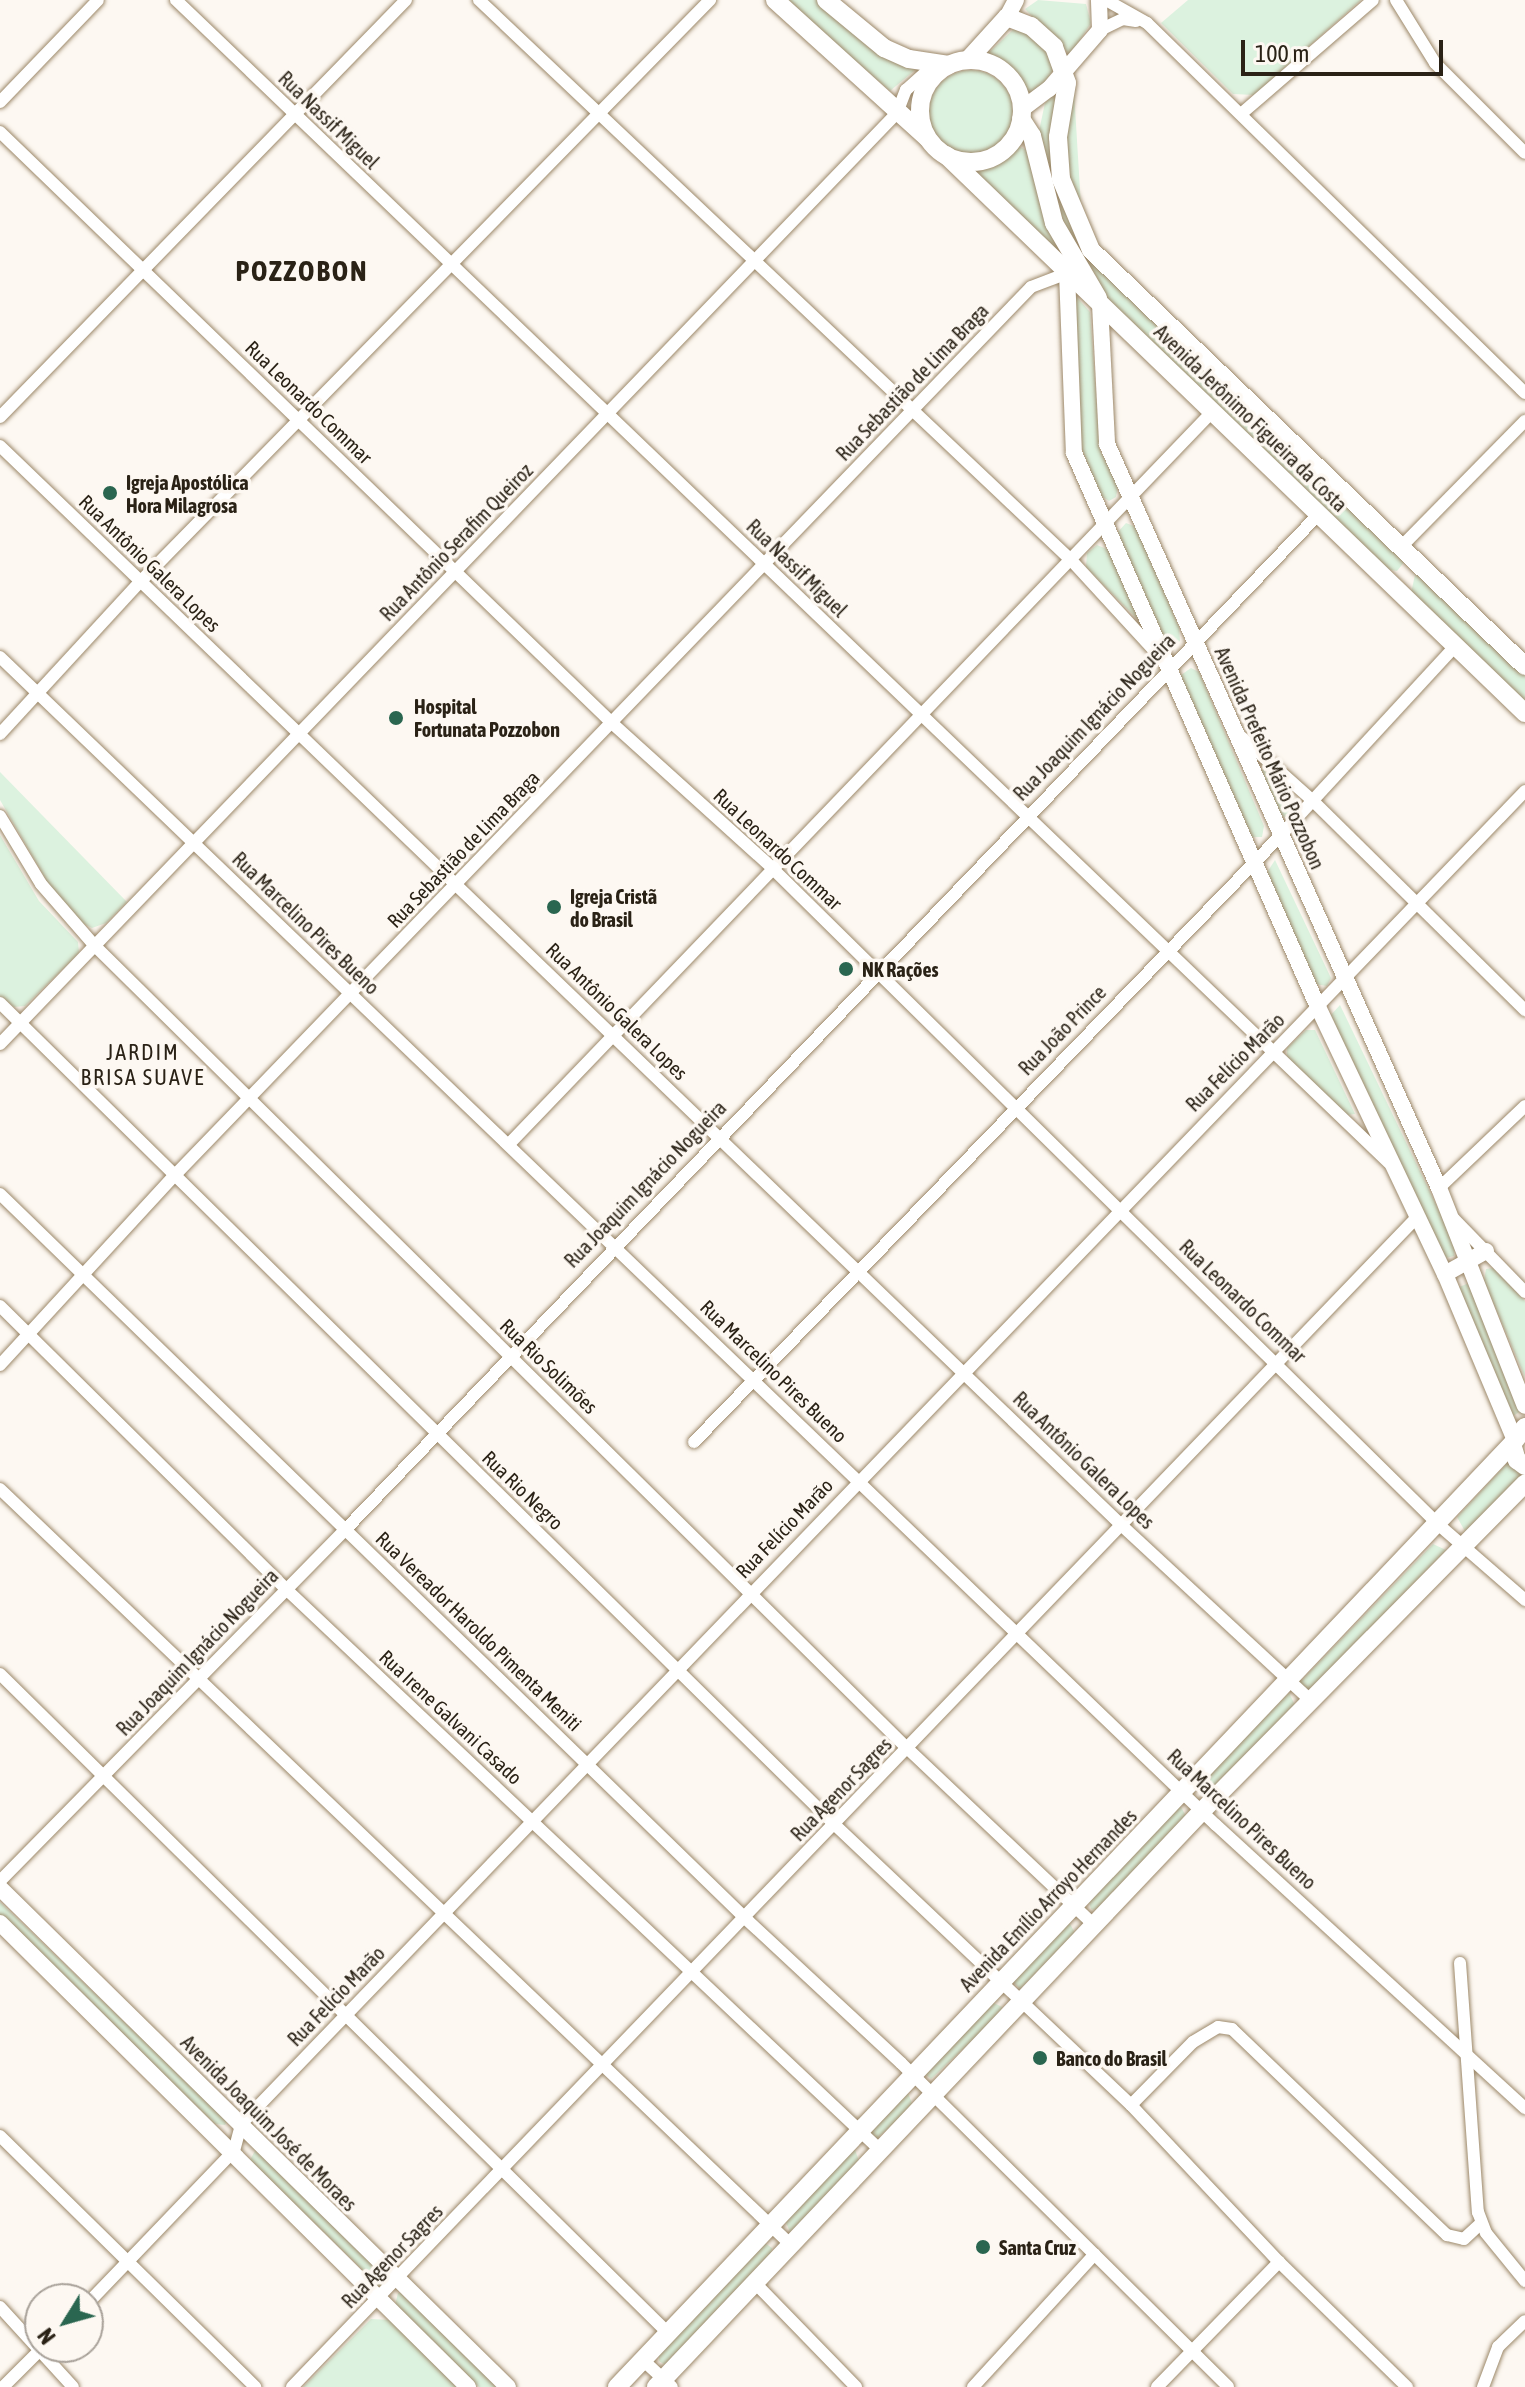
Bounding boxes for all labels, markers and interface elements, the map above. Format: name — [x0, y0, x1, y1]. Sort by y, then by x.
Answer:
scale bar — [1245, 24, 1447, 74]
text: 100 m — [1255, 40, 1309, 67]
street label: Rua Nassif Miguel — [274, 66, 384, 174]
district label: POZZOBON — [235, 254, 369, 288]
street label: Rua Sebastião de Lima Braga — [831, 299, 993, 465]
street label: Avenida Jerônimo Figueira da Costa — [1150, 320, 1352, 516]
street label: Rua Leonardo Commar — [241, 335, 377, 469]
street label: Rua Antônio Serafim Queiroz — [375, 458, 537, 626]
place label: Igreja Apostólica Hora Milagrosa — [126, 470, 249, 517]
marker: Igreja Apostólica Hora Milagrosa — [101, 484, 119, 502]
street label: Rua Antônio Galera Lopes — [74, 489, 226, 637]
street label: Rua Nassif Miguel — [742, 514, 852, 622]
street label: Rua Joaquim Ignácio Nogueira — [1008, 629, 1180, 805]
street label: Avenida Prefeito Mário Pozzobon — [1210, 643, 1330, 873]
place label: Hospital Fortunata Pozzobon — [414, 694, 560, 741]
marker: Hospital Fortunata Pozzobon — [385, 707, 407, 729]
street label: Rua Sebastião de Lima Braga — [382, 766, 544, 932]
street label: Rua Leonardo Commar — [709, 783, 847, 915]
street label: Rua Marcelino Pires Bueno — [228, 847, 384, 999]
place label: Igreja Cristã do Brasil — [570, 884, 657, 931]
marker: Igreja Cristã do Brasil — [545, 898, 563, 916]
street label: Rua Antônio Galera Lopes — [541, 937, 693, 1085]
place label: NK Rações — [862, 957, 939, 981]
marker: NK Rações — [837, 960, 855, 978]
street label: Rua João Prince — [1013, 980, 1111, 1080]
street label: Rua Felício Marão — [1181, 1008, 1289, 1116]
district label: JARDIM BRISA SUAVE — [81, 1039, 205, 1090]
street label: Rua Joaquim Ignácio Nogueira — [559, 1096, 731, 1272]
street label: Rua Leonardo Commar — [1175, 1234, 1311, 1368]
street label: Rua Marcelino Pires Bueno — [696, 1295, 852, 1447]
street label: Rua Rio Solimões — [495, 1314, 603, 1418]
street label: Rua Antônio Galera Lopes — [1008, 1386, 1160, 1534]
street label: Rua Rio Negro — [478, 1446, 568, 1534]
street label: Rua Felício Marão — [730, 1473, 838, 1583]
street label: Rua Vereador Haroldo Pimenta Meniti — [371, 1526, 587, 1736]
street label: Rua Joaquim Ignácio Nogueira — [111, 1564, 283, 1740]
street label: Rua Irene Galvani Casado — [375, 1645, 527, 1789]
street label: Rua Agenor Sagres — [786, 1732, 896, 1846]
street label: Rua Marcelino Pires Bueno — [1163, 1744, 1321, 1894]
street label: Avenida Emílio Arroyo Hernandes — [955, 1804, 1141, 1996]
street label: Rua Felício Marão — [282, 1941, 390, 2051]
street label: Avenida Joaquim José de Moraes — [176, 2030, 362, 2216]
place label: Banco do Brasil — [1056, 2046, 1167, 2070]
marker: Banco do Brasil — [1031, 2049, 1049, 2067]
street label: Rua Agenor Sagres — [337, 2199, 447, 2313]
place label: Santa Cruz — [999, 2235, 1076, 2259]
marker: Santa Cruz — [974, 2238, 992, 2256]
north arrow — [24, 2283, 104, 2363]
text: N — [32, 2323, 61, 2349]

